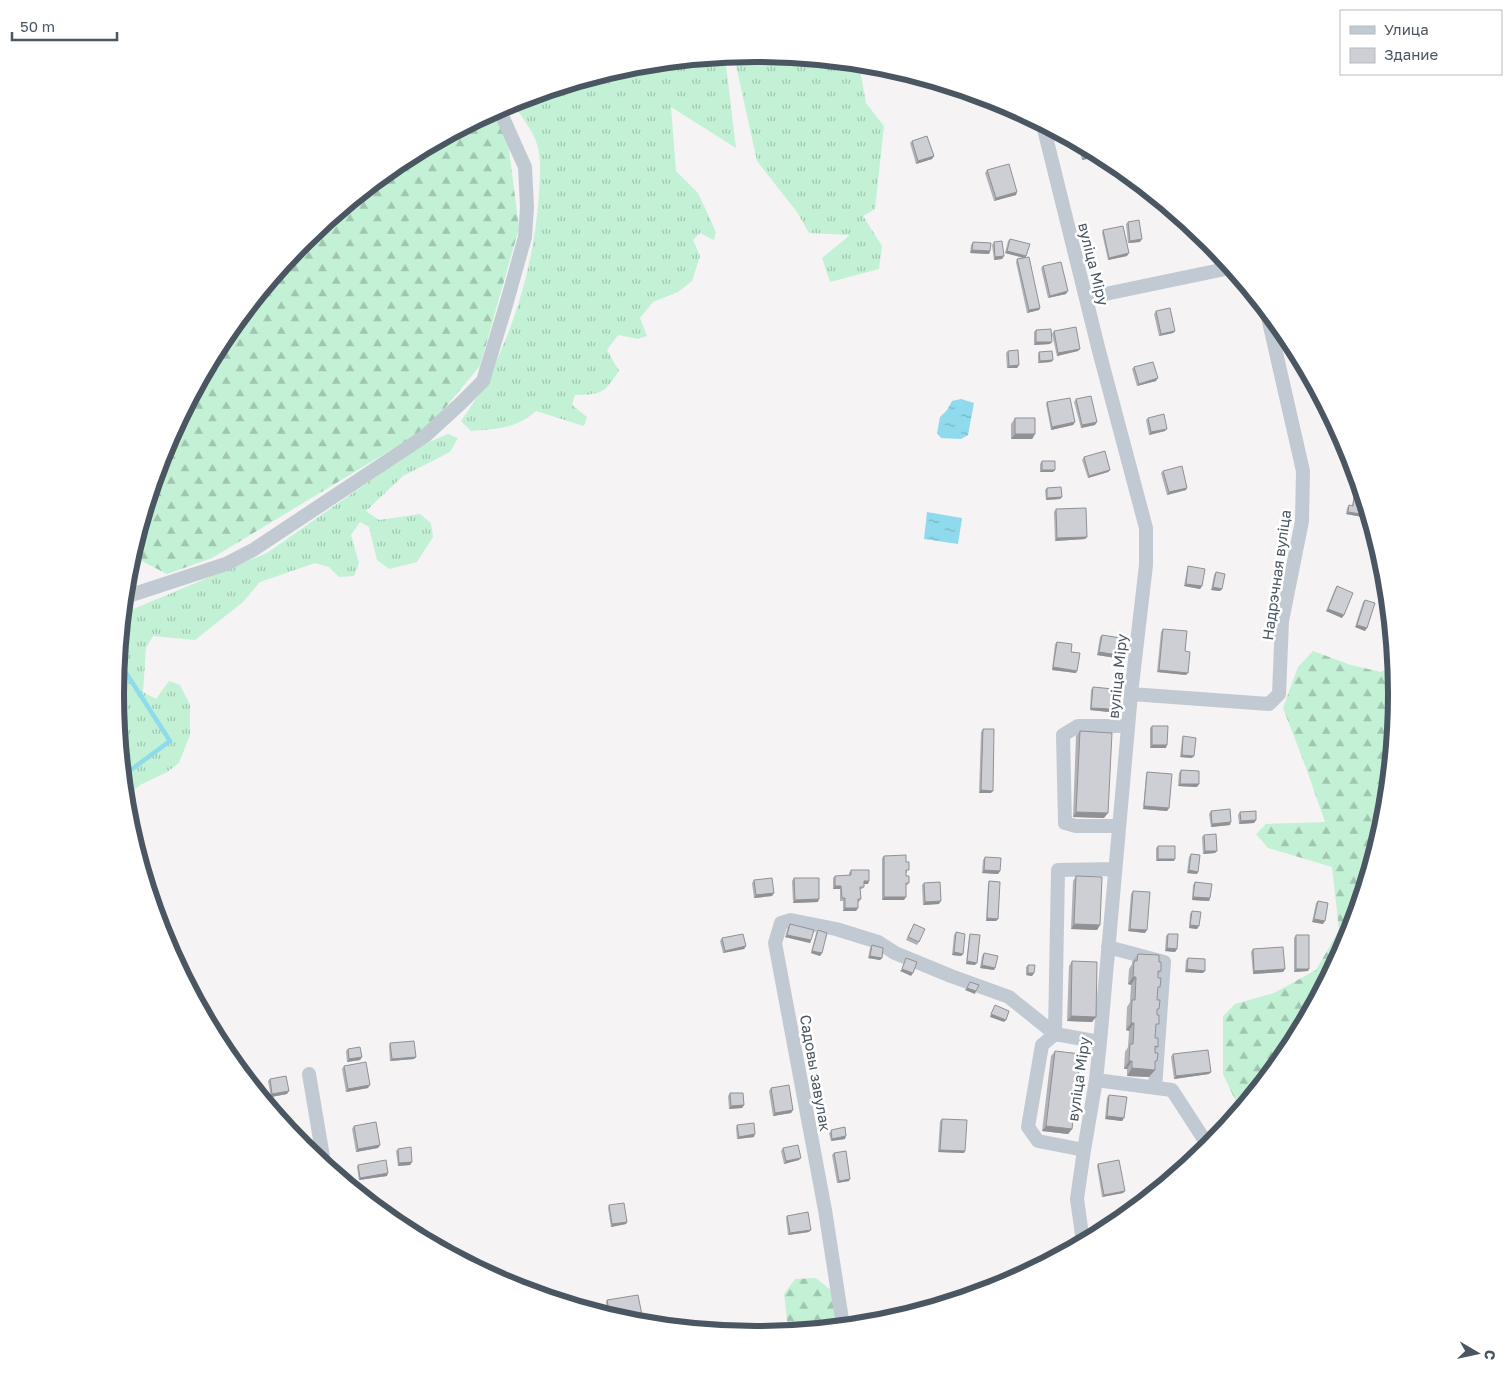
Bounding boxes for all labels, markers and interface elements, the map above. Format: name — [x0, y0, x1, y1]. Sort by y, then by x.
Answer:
scale bar — [12, 10, 118, 42]
legend — [1340, 10, 1502, 75]
text: 50 m — [20, 17, 55, 35]
text: Улица — [1384, 20, 1429, 38]
text: Здание — [1384, 45, 1438, 63]
street label: вуліца Міру — [1075, 221, 1113, 308]
street label: Надрэчная вуліца — [1258, 509, 1294, 641]
street label: вуліца Міру — [1104, 632, 1130, 719]
street label: Садовы завулак — [797, 1013, 835, 1133]
street label: вуліца Міру — [1063, 1035, 1093, 1122]
north arrow — [1452, 1328, 1502, 1378]
text: С — [1481, 1349, 1500, 1361]

